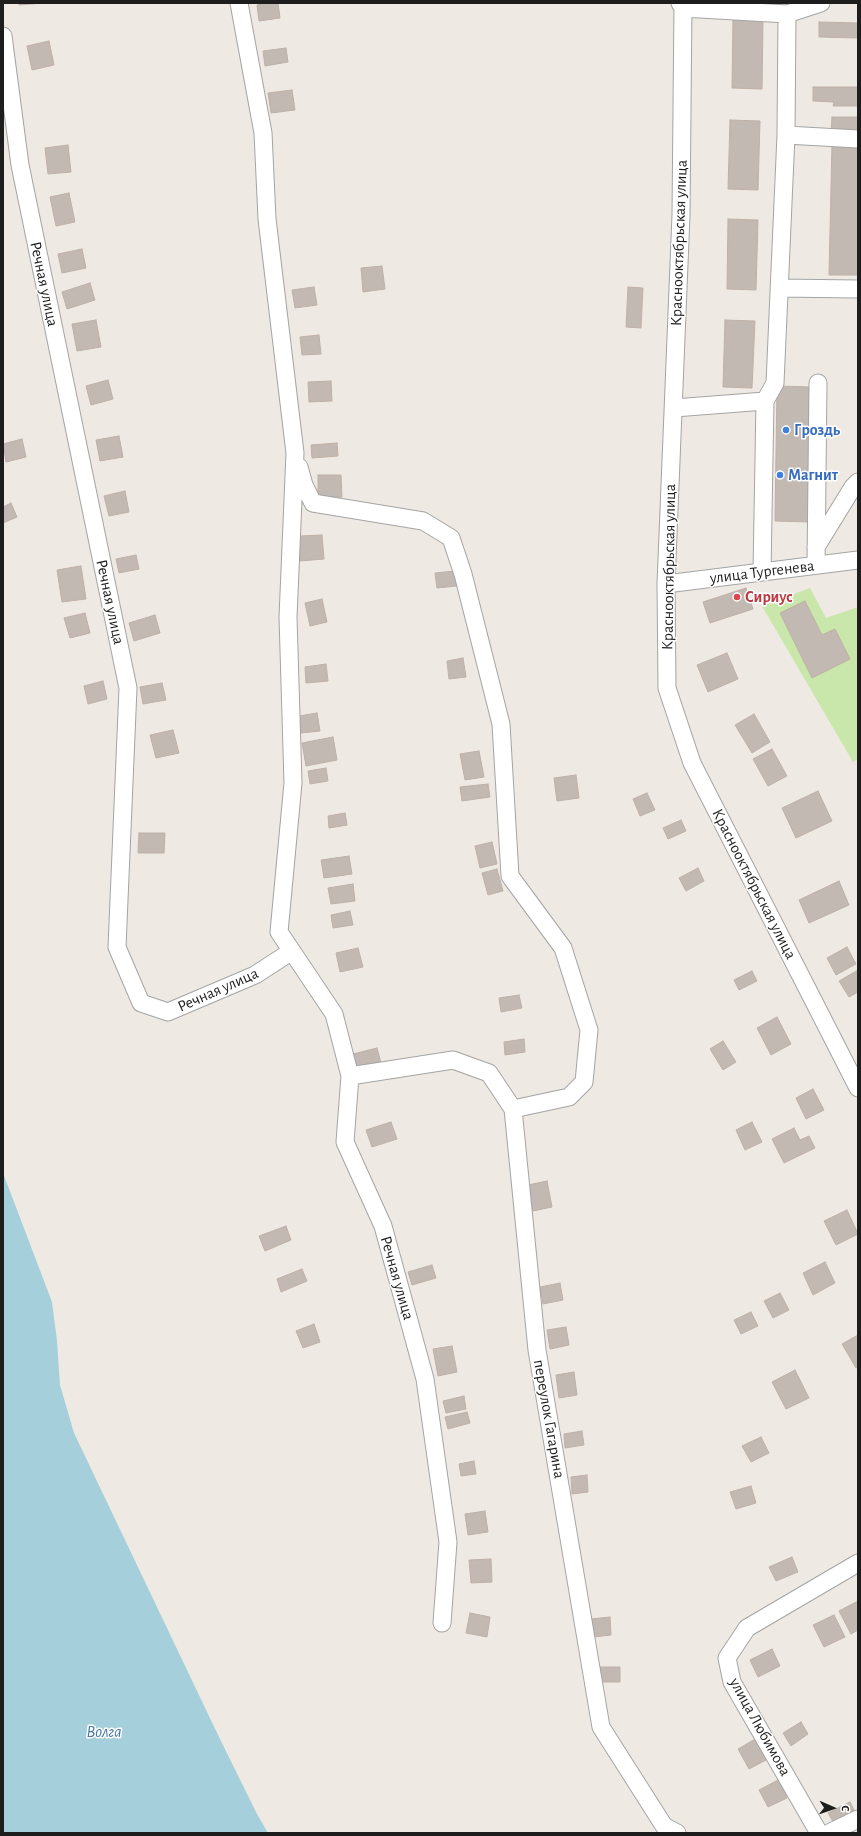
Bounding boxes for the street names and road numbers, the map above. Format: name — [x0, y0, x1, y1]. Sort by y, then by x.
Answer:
street label: Краснооктябрьская улица — [667, 160, 691, 326]
street label: Речная улица — [26, 240, 62, 328]
street label: Краснооктябрьская улица — [658, 484, 680, 650]
street label: улица Тургенева — [709, 556, 815, 588]
street label: Речная улица — [92, 558, 128, 646]
street label: Краснооктябрьская улица — [708, 806, 800, 962]
street label: Речная улица — [175, 964, 261, 1016]
street label: Речная улица — [376, 1234, 418, 1322]
street label: переулок Гагарина — [529, 1358, 569, 1480]
street label: улица Любимова — [725, 1675, 795, 1779]

